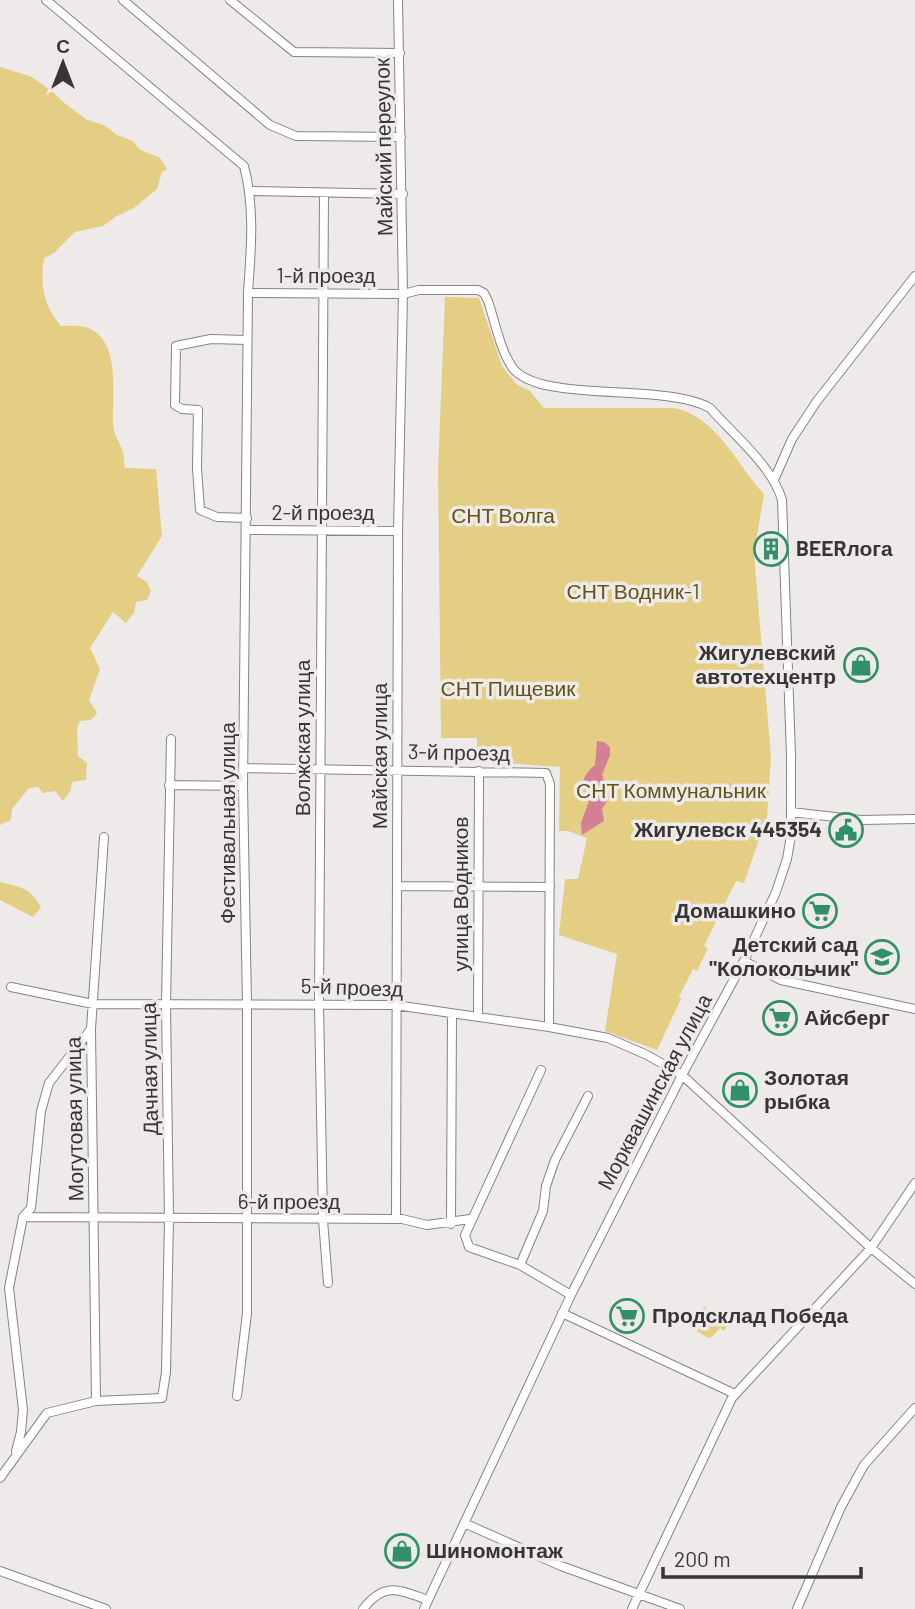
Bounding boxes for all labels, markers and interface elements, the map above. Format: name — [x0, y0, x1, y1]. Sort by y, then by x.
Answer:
north arrow — [28, 28, 98, 98]
text: С — [56, 34, 70, 57]
street label: Майский переулок — [368, 57, 397, 236]
street label: 1-й проезд — [277, 262, 375, 287]
street label: 2-й проезд — [272, 499, 374, 524]
park label: СНТ Волга — [451, 502, 555, 527]
building icon: BEERлога — [752, 530, 790, 568]
place label: BEERлога — [796, 535, 893, 560]
park label: СНТ Водник-1 — [567, 578, 699, 603]
place label: Жигулевский автотехцентр — [696, 639, 836, 688]
shop icon: Жигулевский автотехцентр — [842, 646, 880, 684]
street label: Волжская улица — [289, 659, 314, 816]
park label: СНТ Пищевик — [441, 675, 576, 700]
street label: Майская улица — [366, 683, 391, 829]
street label: Фестивальная улица — [214, 722, 239, 924]
street label: 3-й проезд — [408, 738, 510, 765]
park label: СНТ Коммунальник — [576, 777, 767, 802]
public building icon: Жигулевск 445354 — [827, 811, 865, 849]
place label: Жигулевск 445354 — [633, 816, 822, 841]
street label: улица Водников — [447, 817, 472, 972]
supermarket icon: Домашкино — [801, 892, 839, 930]
place label: Домашкино — [675, 897, 796, 922]
place label: Детский сад "Колокольчик" — [709, 931, 858, 980]
school or university icon: Детский сад "Колокольчик" — [863, 938, 901, 976]
street label: 5-й проезд — [300, 972, 404, 1001]
street label: Морквашинская улица — [591, 989, 716, 1193]
supermarket icon: Айсберг — [761, 999, 799, 1037]
street label: Дачная улица — [135, 1002, 162, 1136]
place label: Айсберг — [804, 1004, 890, 1029]
street label: Могутовая улица — [60, 1036, 87, 1201]
place label: Золотая рыбка — [764, 1064, 849, 1113]
shop icon: Золотая рыбка — [721, 1071, 759, 1109]
street label: 6-й проезд — [238, 1188, 340, 1213]
supermarket icon: Продсклад Победа — [608, 1297, 646, 1335]
place label: Продсклад Победа — [652, 1302, 848, 1327]
shop icon: Шиномонтаж — [383, 1532, 421, 1570]
scale bar — [663, 1536, 861, 1580]
place label: Шиномонтаж — [426, 1537, 564, 1562]
text: 200 m — [674, 1546, 731, 1571]

